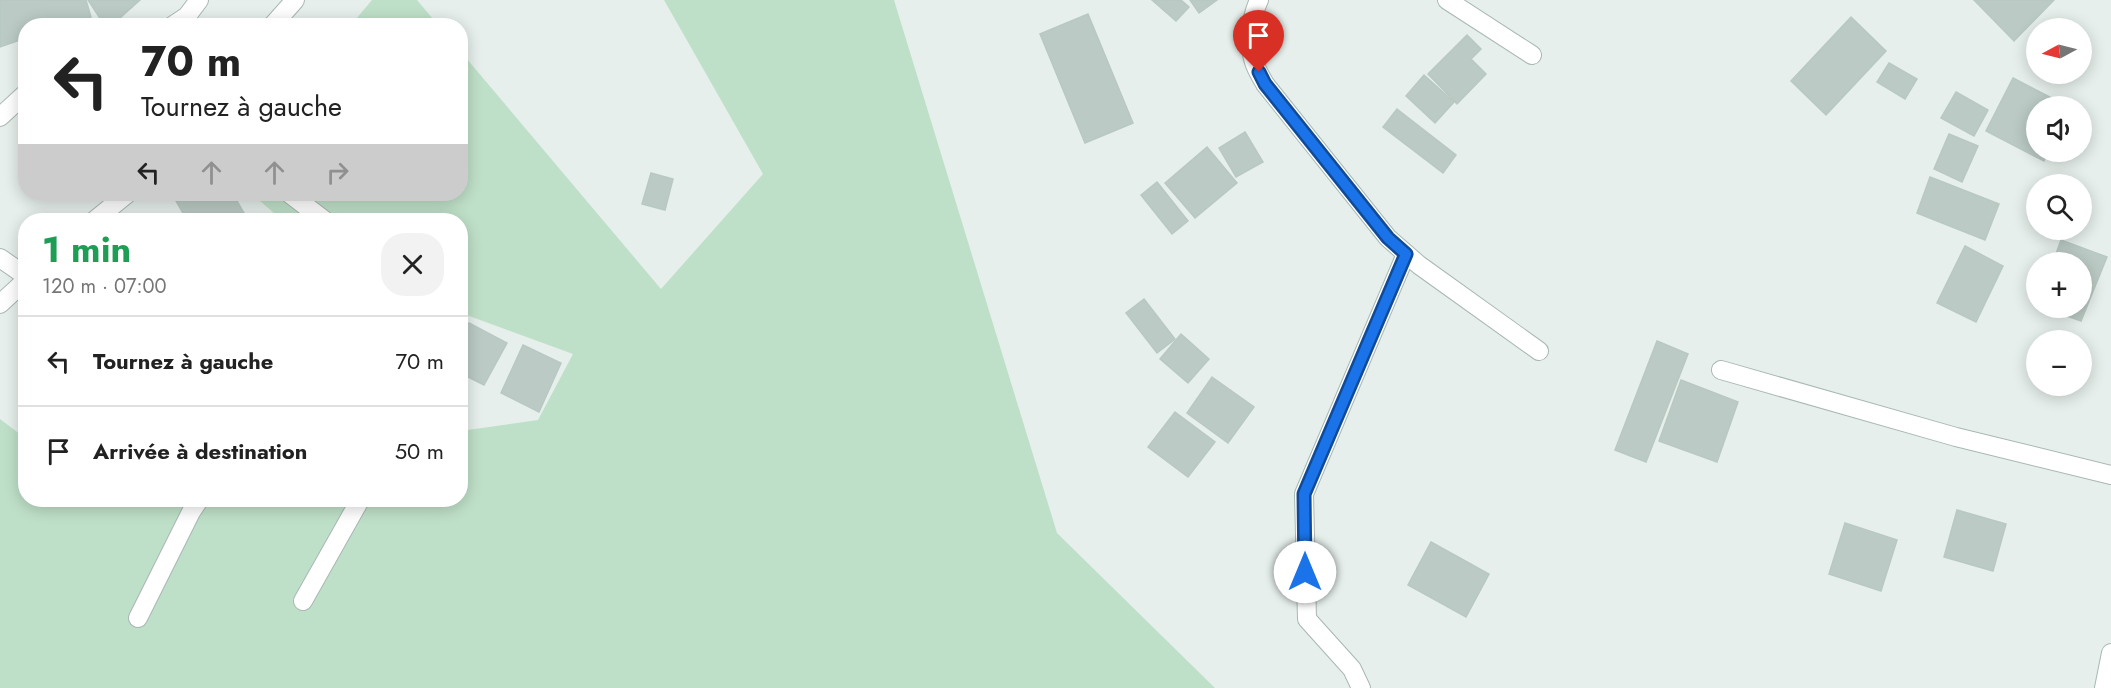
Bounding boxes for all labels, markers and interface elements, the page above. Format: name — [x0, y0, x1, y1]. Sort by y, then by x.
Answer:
pin — [1233, 10, 1284, 72]
north arrow — [2026, 18, 2092, 84]
map controls — [2026, 18, 2092, 396]
icon: arrive — [1242, 19, 1275, 52]
text: 70 m — [141, 31, 241, 92]
icon: left — [42, 42, 120, 120]
text: Tournez à gauche — [141, 87, 342, 126]
button: sound — [2026, 96, 2092, 162]
icon: left — [132, 156, 165, 189]
icon: ahead — [195, 156, 228, 189]
icon: ahead — [258, 156, 291, 189]
icon: right — [321, 156, 354, 189]
button: search — [2026, 174, 2092, 240]
text: 1 min — [42, 223, 131, 275]
button: close — [381, 233, 444, 296]
button: + — [2026, 252, 2092, 318]
text: 120 m · 07:00 — [42, 272, 166, 301]
button: − — [2026, 330, 2092, 396]
icon: left — [42, 345, 75, 378]
text: Tournez à gauche — [93, 345, 273, 377]
text: 70 m — [395, 345, 444, 377]
icon: arrive — [42, 435, 75, 468]
text: Arrivée à destination — [93, 435, 307, 467]
text: 50 m — [395, 435, 444, 467]
position arrow — [1273, 540, 1337, 604]

